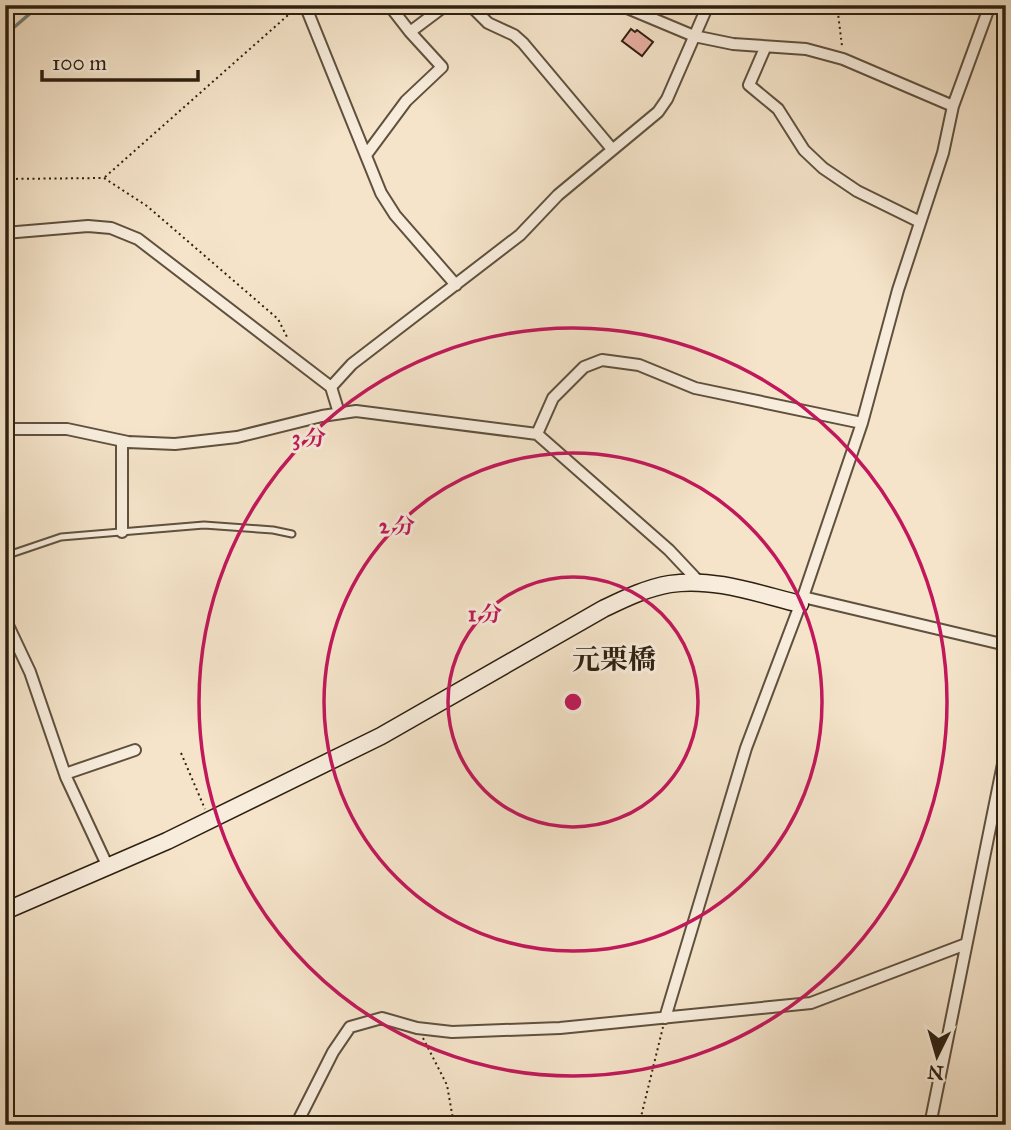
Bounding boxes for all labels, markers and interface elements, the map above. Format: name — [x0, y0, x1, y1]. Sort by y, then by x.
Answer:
scale bar — [42, 38, 198, 82]
text: 100 m — [52, 50, 107, 76]
text: 3 分 — [292, 425, 326, 451]
text: 2 分 — [379, 513, 415, 539]
text: 1 分 — [468, 601, 502, 627]
district label: 元栗橋 — [572, 642, 656, 677]
centre of rings — [561, 690, 585, 714]
north arrow — [902, 1021, 972, 1092]
text: N — [927, 1060, 945, 1085]

